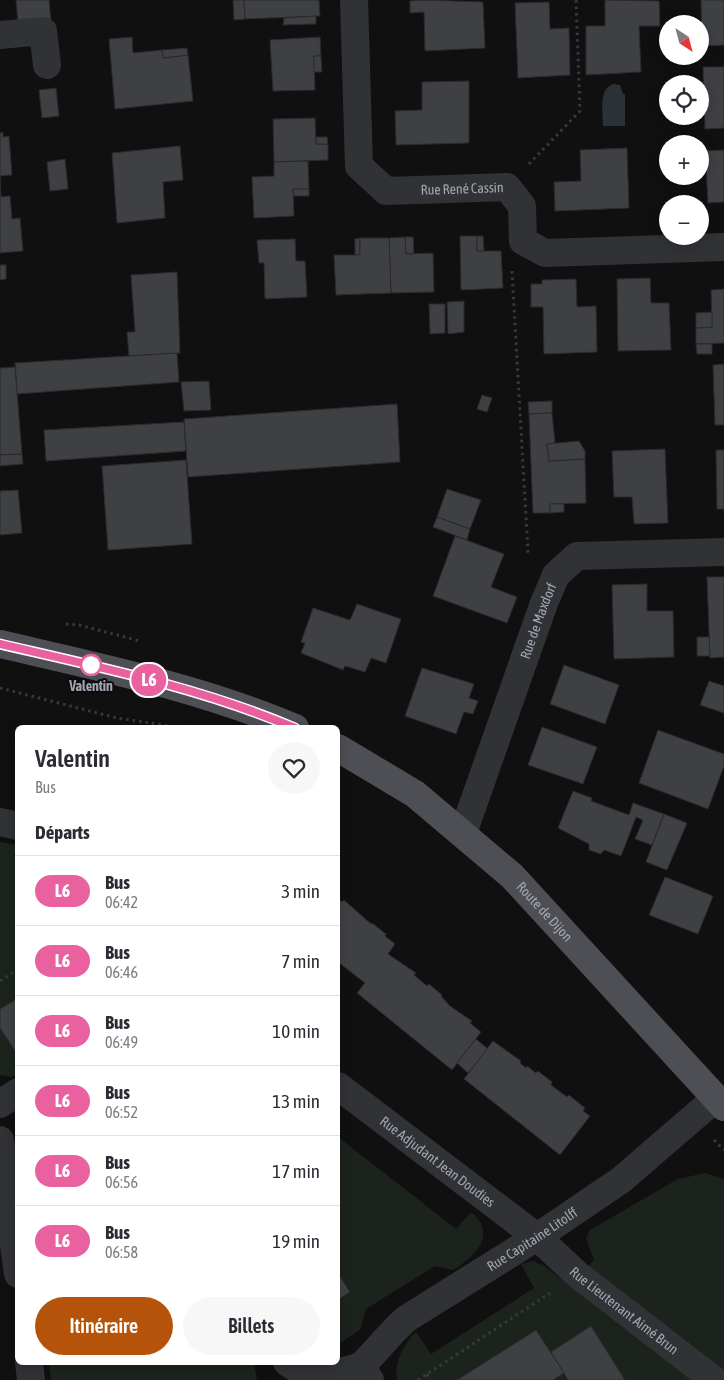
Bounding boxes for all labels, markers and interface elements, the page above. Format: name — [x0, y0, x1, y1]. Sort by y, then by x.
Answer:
north arrow — [659, 15, 709, 65]
map controls — [659, 15, 709, 245]
button: locate — [659, 75, 709, 125]
button: + — [659, 135, 709, 185]
street label: Rue René Cassin — [420, 179, 504, 198]
button: − — [659, 195, 709, 245]
street label: Rue de Maxdorf — [517, 581, 560, 661]
marker: Valentin — [80, 654, 102, 676]
line badge: L6 — [126, 664, 172, 696]
text: L6 — [141, 669, 157, 690]
place label: Valentin — [68, 678, 113, 694]
button: heart — [268, 742, 320, 794]
text: Valentin — [35, 745, 110, 772]
text: Bus — [35, 778, 56, 796]
text: Départs — [35, 821, 90, 843]
text: Bus — [105, 871, 130, 893]
street label: Route de Dijon — [513, 878, 576, 945]
text: L6 — [55, 880, 70, 901]
text: 3 min — [281, 880, 320, 902]
text: 06:42 — [105, 893, 138, 911]
text: Bus — [105, 941, 130, 963]
text: L6 — [55, 950, 70, 971]
text: 7 min — [281, 950, 320, 972]
text: 06:46 — [105, 963, 138, 981]
text: Bus — [105, 1011, 130, 1033]
text: L6 — [55, 1020, 70, 1041]
text: 10 min — [272, 1020, 320, 1042]
text: 06:49 — [105, 1033, 138, 1051]
text: Bus — [105, 1081, 130, 1103]
text: L6 — [55, 1090, 70, 1111]
text: 13 min — [272, 1090, 320, 1112]
text: 06:52 — [105, 1103, 138, 1121]
street label: Rue Adjudant Jean Doudies — [377, 1113, 498, 1210]
text: Bus — [105, 1151, 130, 1173]
text: L6 — [55, 1160, 70, 1181]
text: 17 min — [272, 1160, 320, 1182]
text: 06:56 — [105, 1173, 138, 1191]
street label: Rue Capitaine Litolff — [484, 1204, 581, 1274]
text: Bus — [105, 1221, 130, 1243]
text: L6 — [55, 1230, 70, 1251]
text: 19 min — [272, 1230, 320, 1252]
text: 06:58 — [105, 1243, 138, 1261]
street label: Rue Lieutenant Aimé Brun — [567, 1264, 682, 1358]
button: Itinéraire — [35, 1297, 173, 1355]
button: Billets — [183, 1297, 320, 1355]

